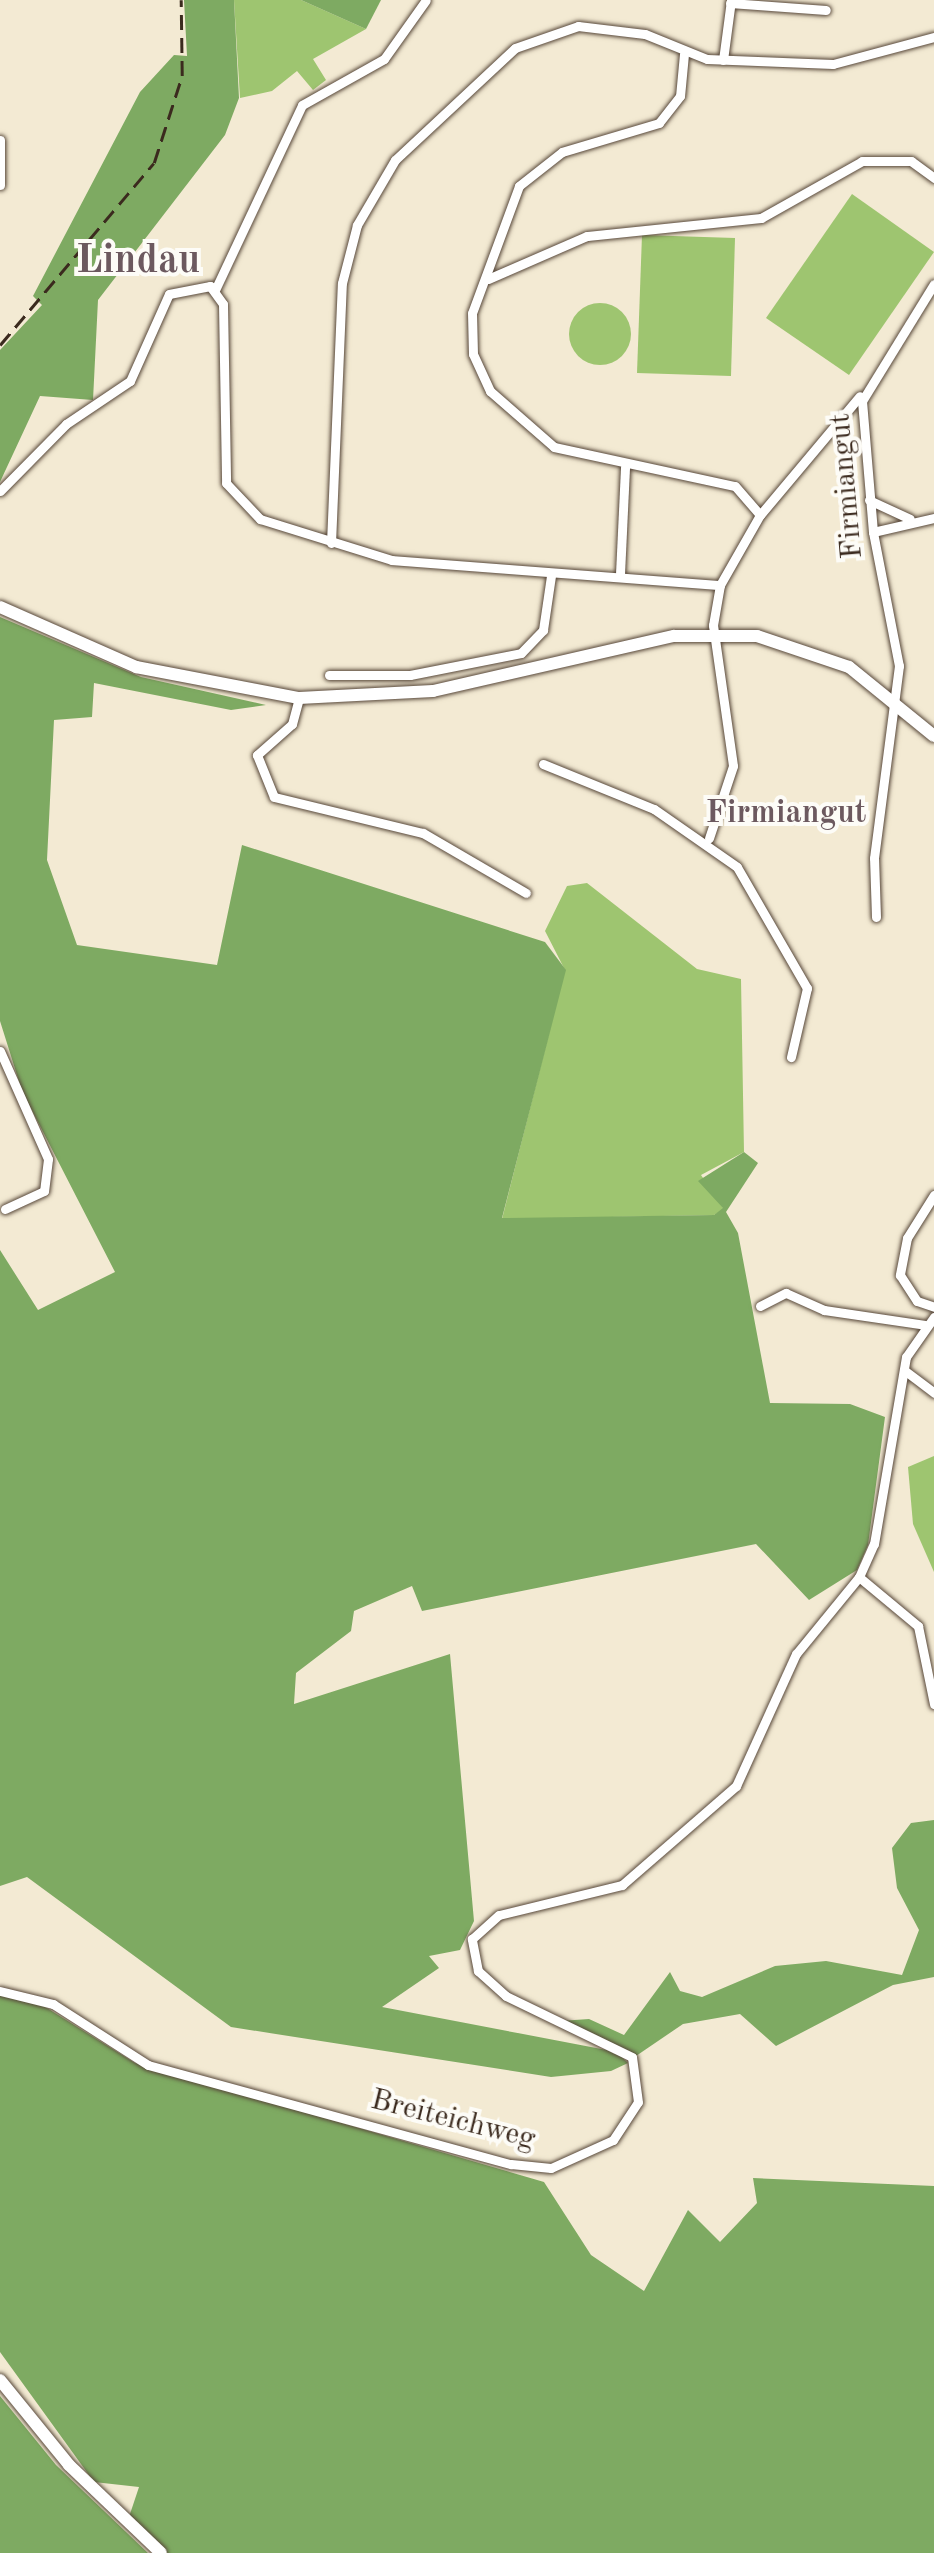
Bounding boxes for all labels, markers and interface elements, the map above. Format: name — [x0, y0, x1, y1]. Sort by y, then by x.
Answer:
district label: Lindau — [76, 238, 200, 286]
street label: Firmiangut — [823, 412, 871, 560]
district label: Firmiangut — [706, 795, 866, 833]
street label: Breiteichweg — [367, 2082, 539, 2158]

